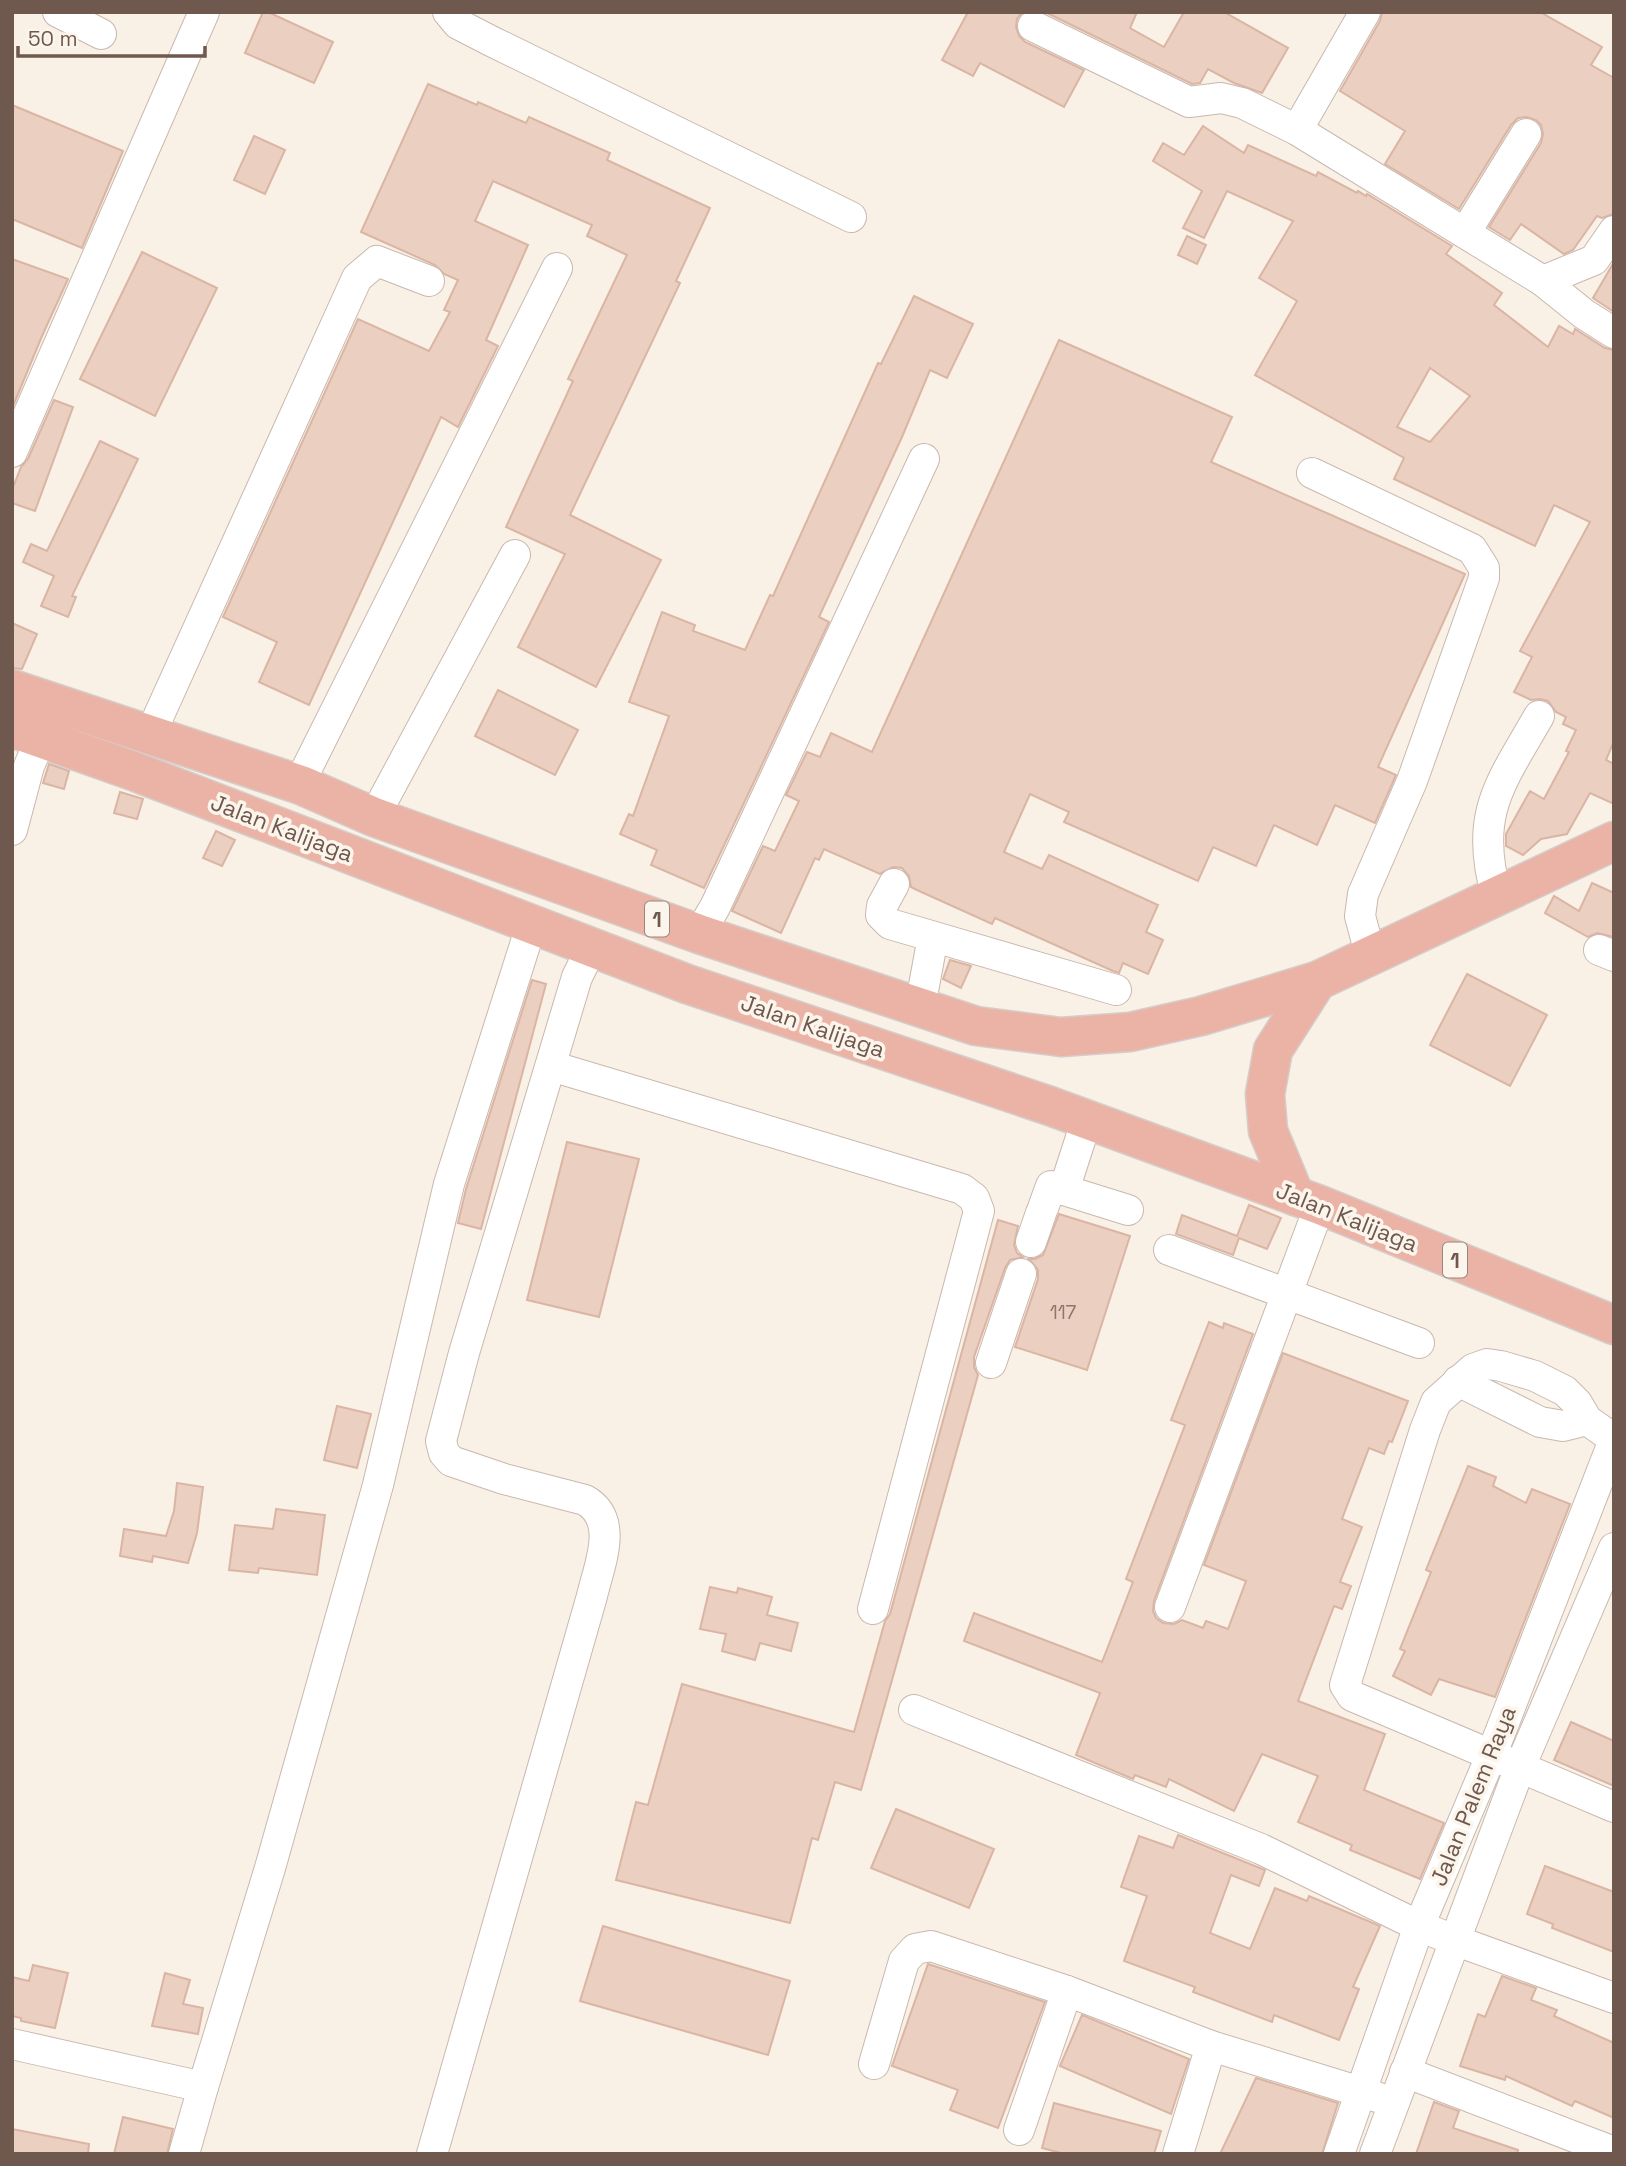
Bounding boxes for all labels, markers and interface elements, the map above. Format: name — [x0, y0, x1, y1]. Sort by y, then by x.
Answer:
scale bar — [18, 14, 205, 58]
text: 50 m — [28, 25, 78, 52]
street label: Jalan Kalijaga — [206, 787, 358, 869]
road number: 1 — [645, 902, 669, 936]
street label: Jalan Kalijaga — [737, 987, 889, 1065]
street label: Jalan Kalijaga — [1272, 1175, 1422, 1259]
road number: 1 — [1443, 1242, 1467, 1278]
house number: 117 — [1050, 1300, 1077, 1325]
street label: Jalan Palem Raya — [1423, 1702, 1523, 1890]

